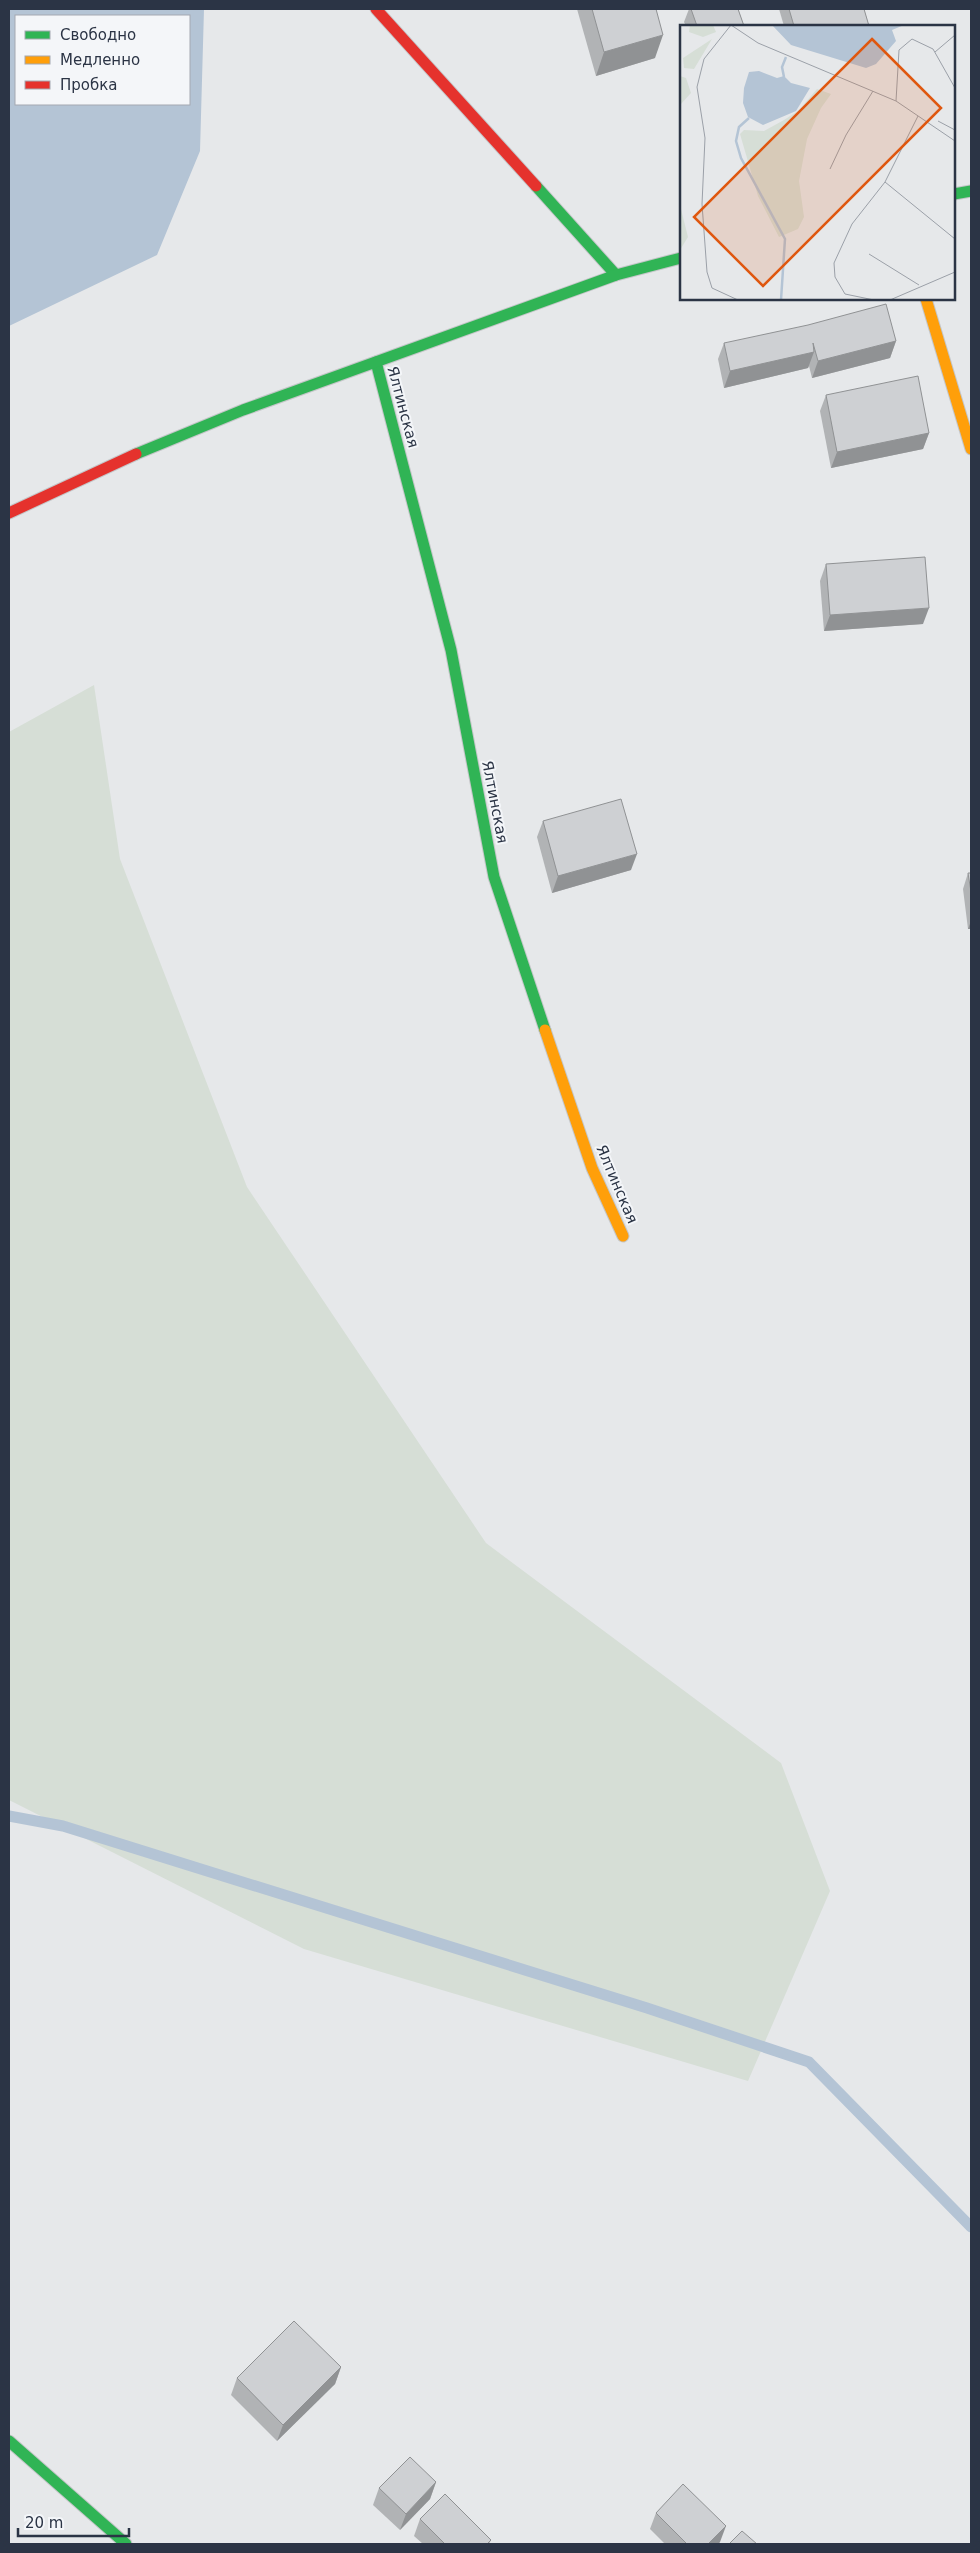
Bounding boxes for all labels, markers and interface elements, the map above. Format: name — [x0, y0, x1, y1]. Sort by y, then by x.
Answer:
legend — [15, 15, 190, 105]
inset map — [680, 25, 955, 300]
text: Свободно — [60, 26, 136, 44]
text: Медленно — [60, 51, 140, 69]
text: Пробка — [60, 76, 117, 94]
street label: Ялтинская — [383, 364, 423, 450]
street label: Ялтинская — [478, 759, 512, 845]
street label: Ялтинская — [592, 1142, 642, 1226]
scale bar — [18, 2506, 129, 2538]
text: 20 m — [25, 2514, 63, 2532]

